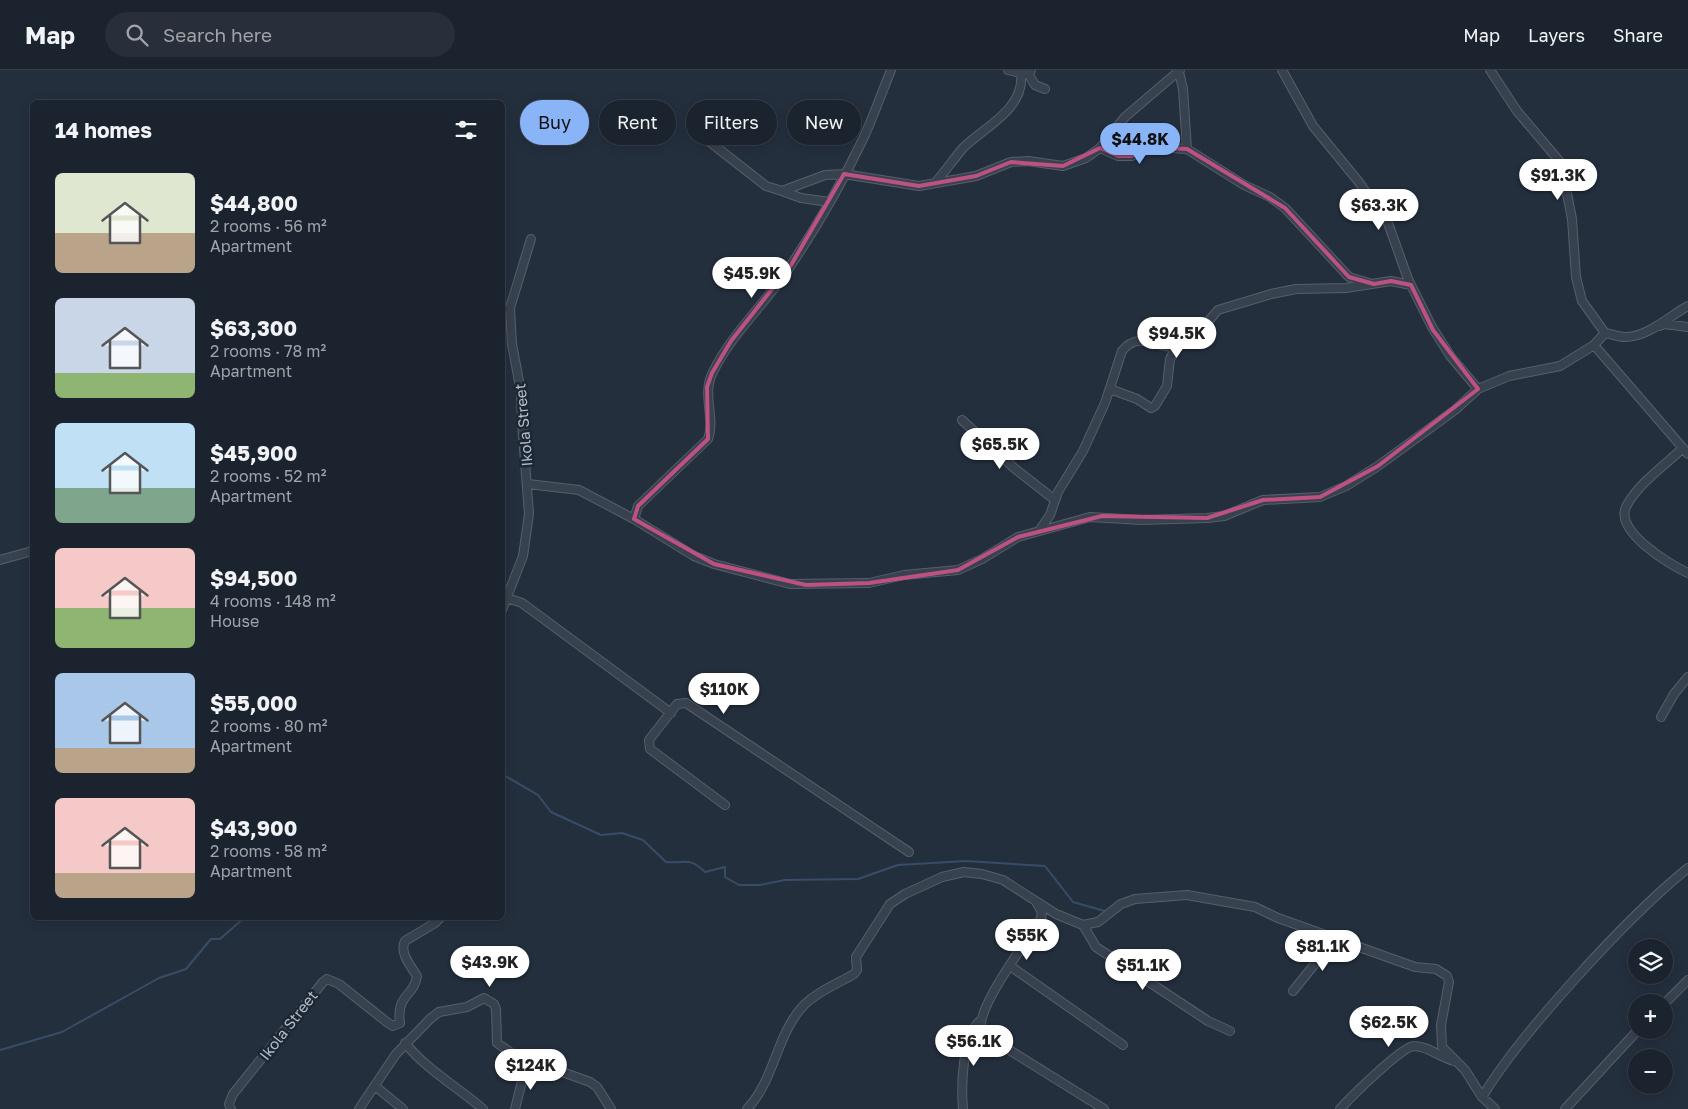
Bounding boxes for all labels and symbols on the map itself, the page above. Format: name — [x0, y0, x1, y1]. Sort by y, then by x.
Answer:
pin: $44.8K — [1099, 122, 1181, 165]
pin: $91.3K — [1517, 158, 1599, 201]
pin: $63.3K — [1338, 189, 1420, 231]
pin: $45.9K — [711, 256, 793, 299]
pin: $94.5K — [1136, 316, 1218, 359]
street label: Ikola Street — [510, 383, 536, 467]
pin: $65.5K — [959, 428, 1041, 470]
pin: $110K — [689, 672, 759, 715]
pin: $55K — [997, 918, 1057, 961]
pin: $81.1K — [1282, 930, 1364, 972]
pin: $43.9K — [449, 946, 531, 988]
pin: $51.1K — [1102, 948, 1184, 991]
street label: Ikola Street — [255, 987, 321, 1063]
pin: $62.5K — [1348, 1006, 1430, 1048]
pin: $56.1K — [933, 1024, 1015, 1067]
pin: $124K — [496, 1048, 566, 1091]

